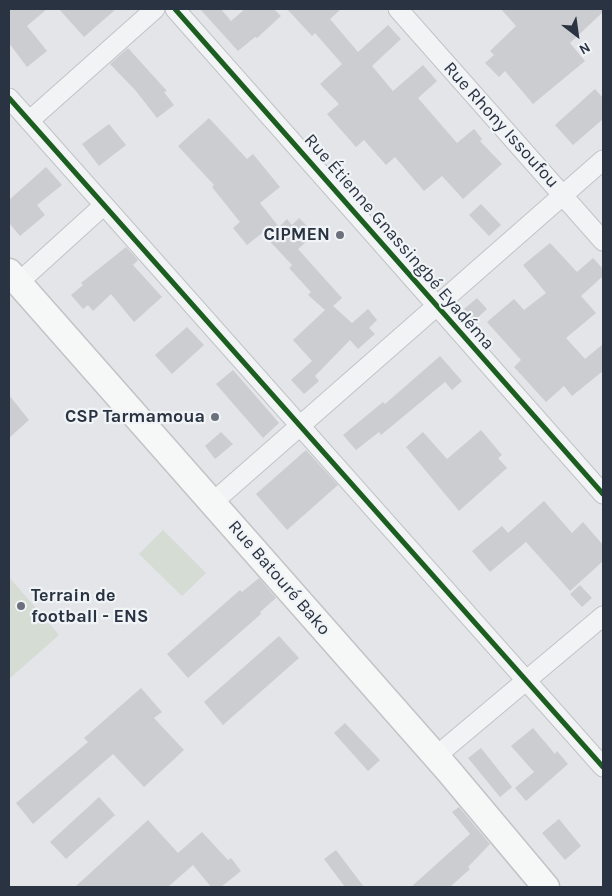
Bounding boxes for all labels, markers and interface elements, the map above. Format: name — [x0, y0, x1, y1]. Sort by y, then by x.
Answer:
north arrow — [552, 10, 602, 60]
text: N — [576, 39, 593, 58]
street label: Rue Rhony Issoufou — [439, 57, 563, 193]
street label: Rue Étienne Gnassingbé Eyadéma — [299, 130, 499, 354]
place label: CIPMEN — [263, 224, 330, 246]
marker: CIPMEN — [334, 229, 346, 241]
place label: CSP Tarmamoua — [65, 406, 205, 428]
marker: CSP Tarmamoua — [209, 411, 221, 423]
street label: Rue Batouré Bako — [223, 516, 335, 640]
place label: Terrain de football - ENS — [31, 585, 148, 628]
marker: Terrain de football - ENS — [15, 600, 27, 612]

